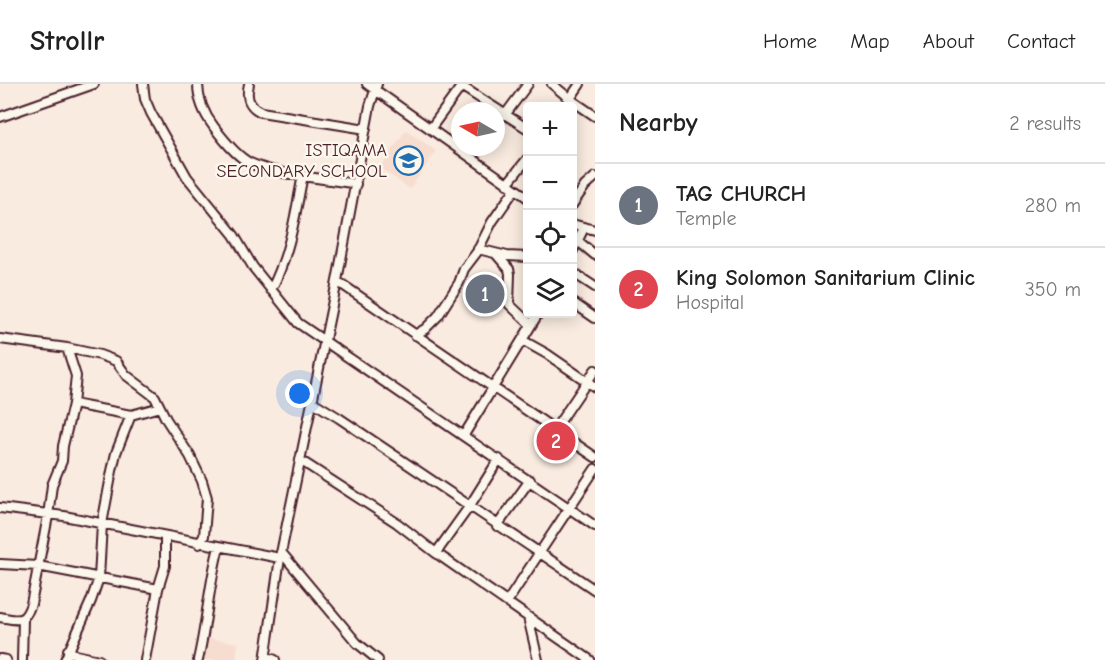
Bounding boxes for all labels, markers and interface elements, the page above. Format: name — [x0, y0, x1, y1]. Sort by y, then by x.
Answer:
text: Strollr — [30, 25, 104, 57]
text: Home — [763, 29, 817, 53]
text: Map — [850, 29, 890, 53]
text: About — [923, 29, 974, 53]
text: Contact — [1007, 29, 1075, 53]
north arrow — [451, 102, 505, 156]
map controls — [523, 102, 577, 318]
button: + — [523, 102, 577, 156]
text: Nearby — [619, 108, 698, 138]
text: 2 results — [1009, 112, 1081, 135]
place label: ISTIQAMA SECONDARY SCHOOL — [217, 140, 387, 182]
school or university icon: ISTIQAMA SECONDARY SCHOOL — [392, 144, 424, 176]
button: − — [523, 156, 577, 210]
text: TAG CHURCH — [676, 181, 806, 207]
text: 1 — [635, 194, 642, 217]
text: 280 m — [1025, 194, 1081, 217]
text: Temple — [676, 207, 736, 230]
button: locate — [523, 210, 577, 264]
button: layers — [523, 264, 577, 318]
text: King Solomon Sanitarium Clinic — [676, 265, 975, 291]
pin: 1 — [466, 272, 504, 316]
text: 2 — [634, 278, 643, 301]
text: 350 m — [1025, 278, 1081, 301]
text: Hospital — [676, 291, 744, 314]
your location — [285, 379, 314, 408]
pin: 2 — [536, 418, 576, 464]

